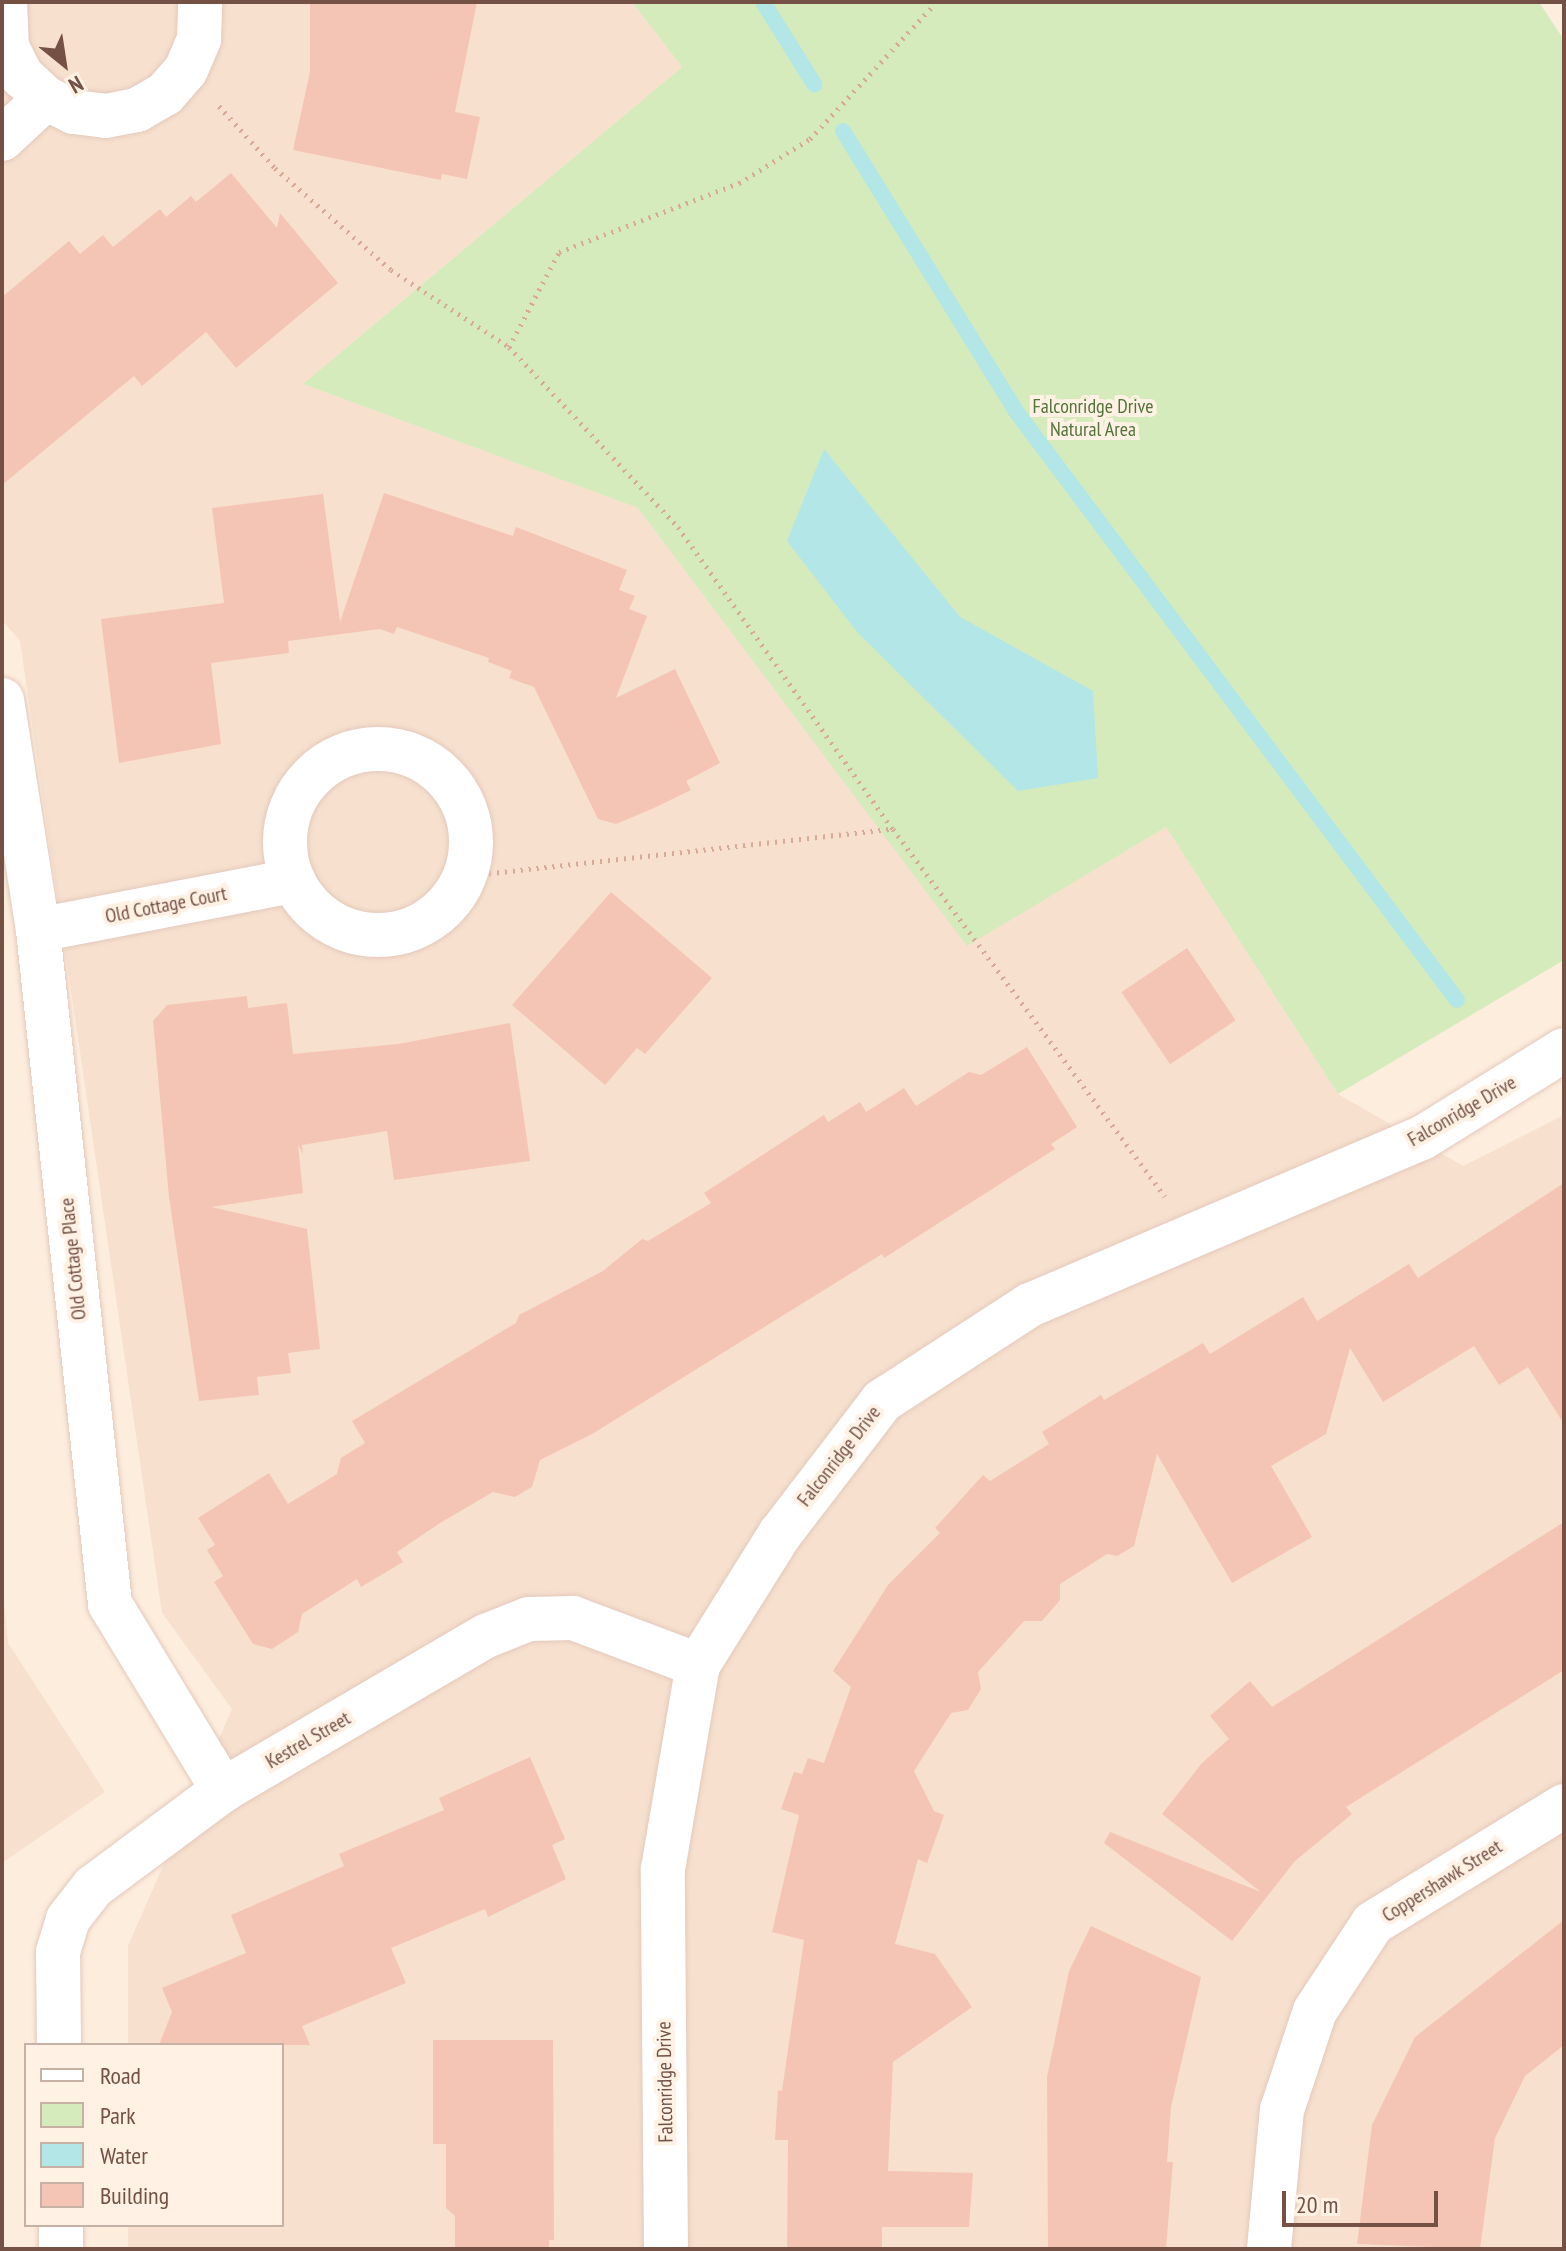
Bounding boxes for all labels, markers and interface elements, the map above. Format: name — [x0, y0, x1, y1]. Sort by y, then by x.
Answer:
north arrow — [24, 24, 104, 104]
text: N — [64, 70, 88, 100]
park label: Falconridge Drive Natural Area — [1032, 394, 1154, 441]
street label: Old Cottage Court — [103, 881, 229, 929]
street label: Falconridge Drive — [1404, 1070, 1520, 1152]
street label: Old Cottage Place — [55, 1197, 91, 1321]
street label: Falconridge Drive — [792, 1401, 886, 1511]
street label: Kestrel Street — [261, 1706, 355, 1774]
street label: Coppershawk Street — [1377, 1834, 1507, 1928]
street label: Falconridge Drive — [652, 2021, 678, 2143]
legend — [24, 2043, 284, 2227]
text: Road — [100, 2060, 141, 2091]
text: Park — [100, 2100, 136, 2131]
text: Water — [100, 2140, 148, 2171]
scale bar — [1286, 2175, 1442, 2225]
text: Building — [100, 2180, 169, 2211]
text: 20 m — [1296, 2189, 1338, 2220]

